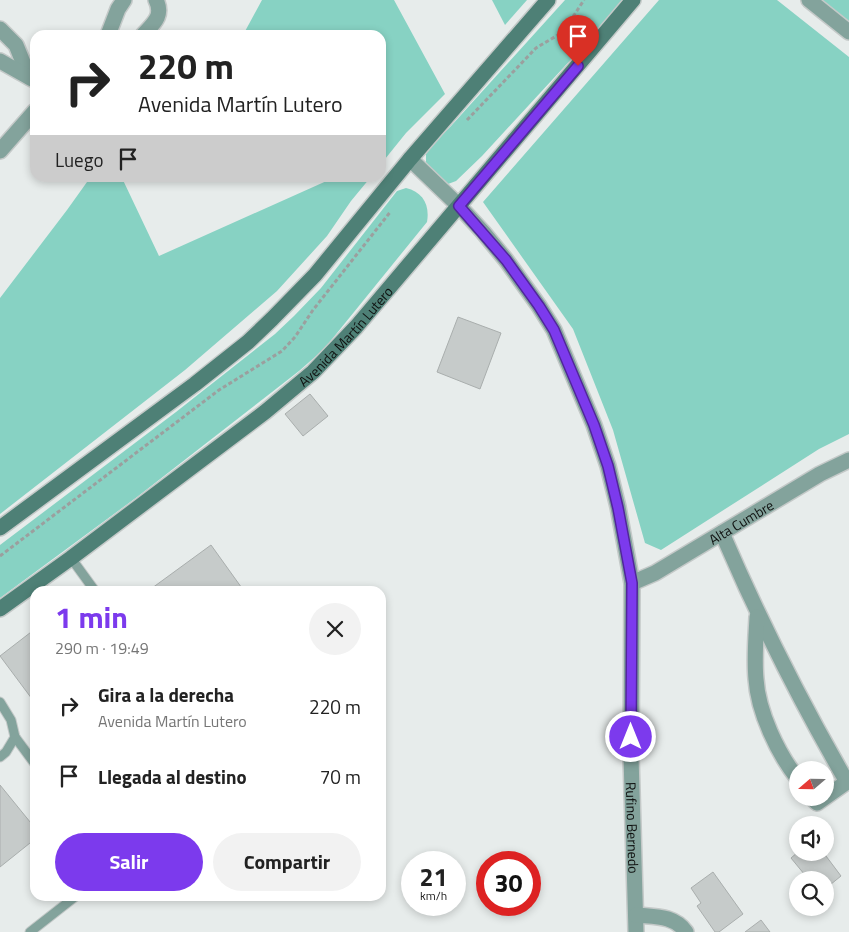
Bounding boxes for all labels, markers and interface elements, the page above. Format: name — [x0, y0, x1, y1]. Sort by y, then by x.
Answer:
pin — [557, 15, 599, 66]
icon: arrive — [564, 22, 592, 50]
text: 220 m — [138, 39, 234, 93]
icon: right — [55, 50, 120, 115]
text: Avenida Martín Lutero — [138, 87, 343, 121]
text: Luego — [55, 145, 104, 174]
icon: arrive — [114, 145, 142, 173]
street label: Avenida Martín Lutero — [293, 281, 397, 391]
street label: Alta Cumbre — [704, 494, 777, 549]
text: 1 min — [55, 594, 128, 640]
button: close — [309, 603, 361, 655]
text: 290 m · 19:49 — [55, 636, 149, 660]
text: Gira a la derecha — [98, 680, 234, 709]
icon: right — [55, 692, 83, 720]
text: 220 m — [309, 692, 361, 721]
text: Avenida Martín Lutero — [98, 709, 247, 733]
position arrow — [604, 710, 656, 762]
north arrow — [789, 761, 834, 806]
map controls — [789, 761, 834, 916]
icon: arrive — [55, 762, 83, 790]
text: Llegada al destino — [98, 762, 247, 791]
text: 70 m — [320, 762, 361, 791]
street label: Rufino Bernedo — [621, 781, 645, 874]
button: sound — [789, 816, 834, 861]
button: Salir — [55, 833, 203, 891]
button: Compartir — [213, 833, 361, 891]
speed limit sign: 30 — [476, 851, 541, 916]
text: 21 — [419, 858, 448, 896]
button: search — [789, 871, 834, 916]
text: km/h — [420, 886, 447, 905]

